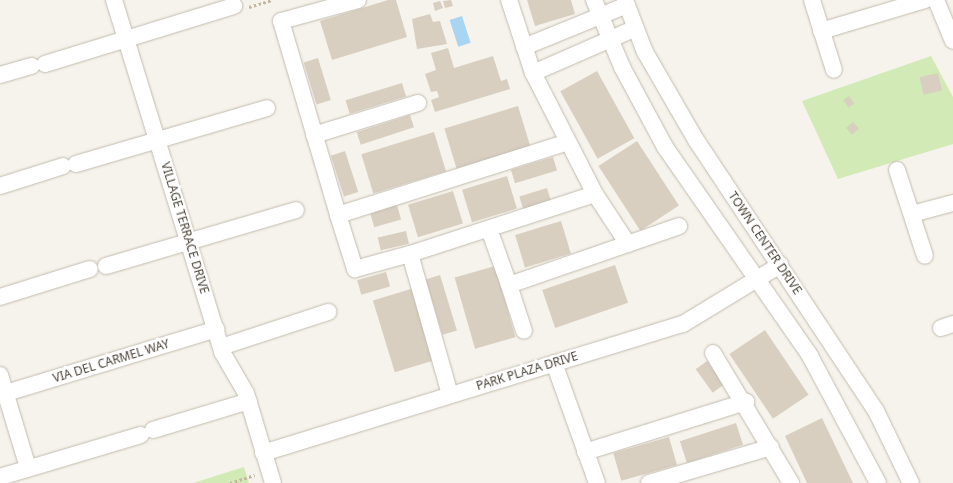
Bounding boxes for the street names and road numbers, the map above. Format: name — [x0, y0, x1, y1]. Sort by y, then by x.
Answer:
street label: VILLAGE TERRACE DRIVE — [158, 160, 212, 296]
street label: TOWN CENTER DRIVE — [725, 189, 805, 297]
street label: VIA DEL CARMEL WAY — [51, 336, 171, 386]
street label: PARK PLAZA DRIVE — [475, 349, 579, 393]

